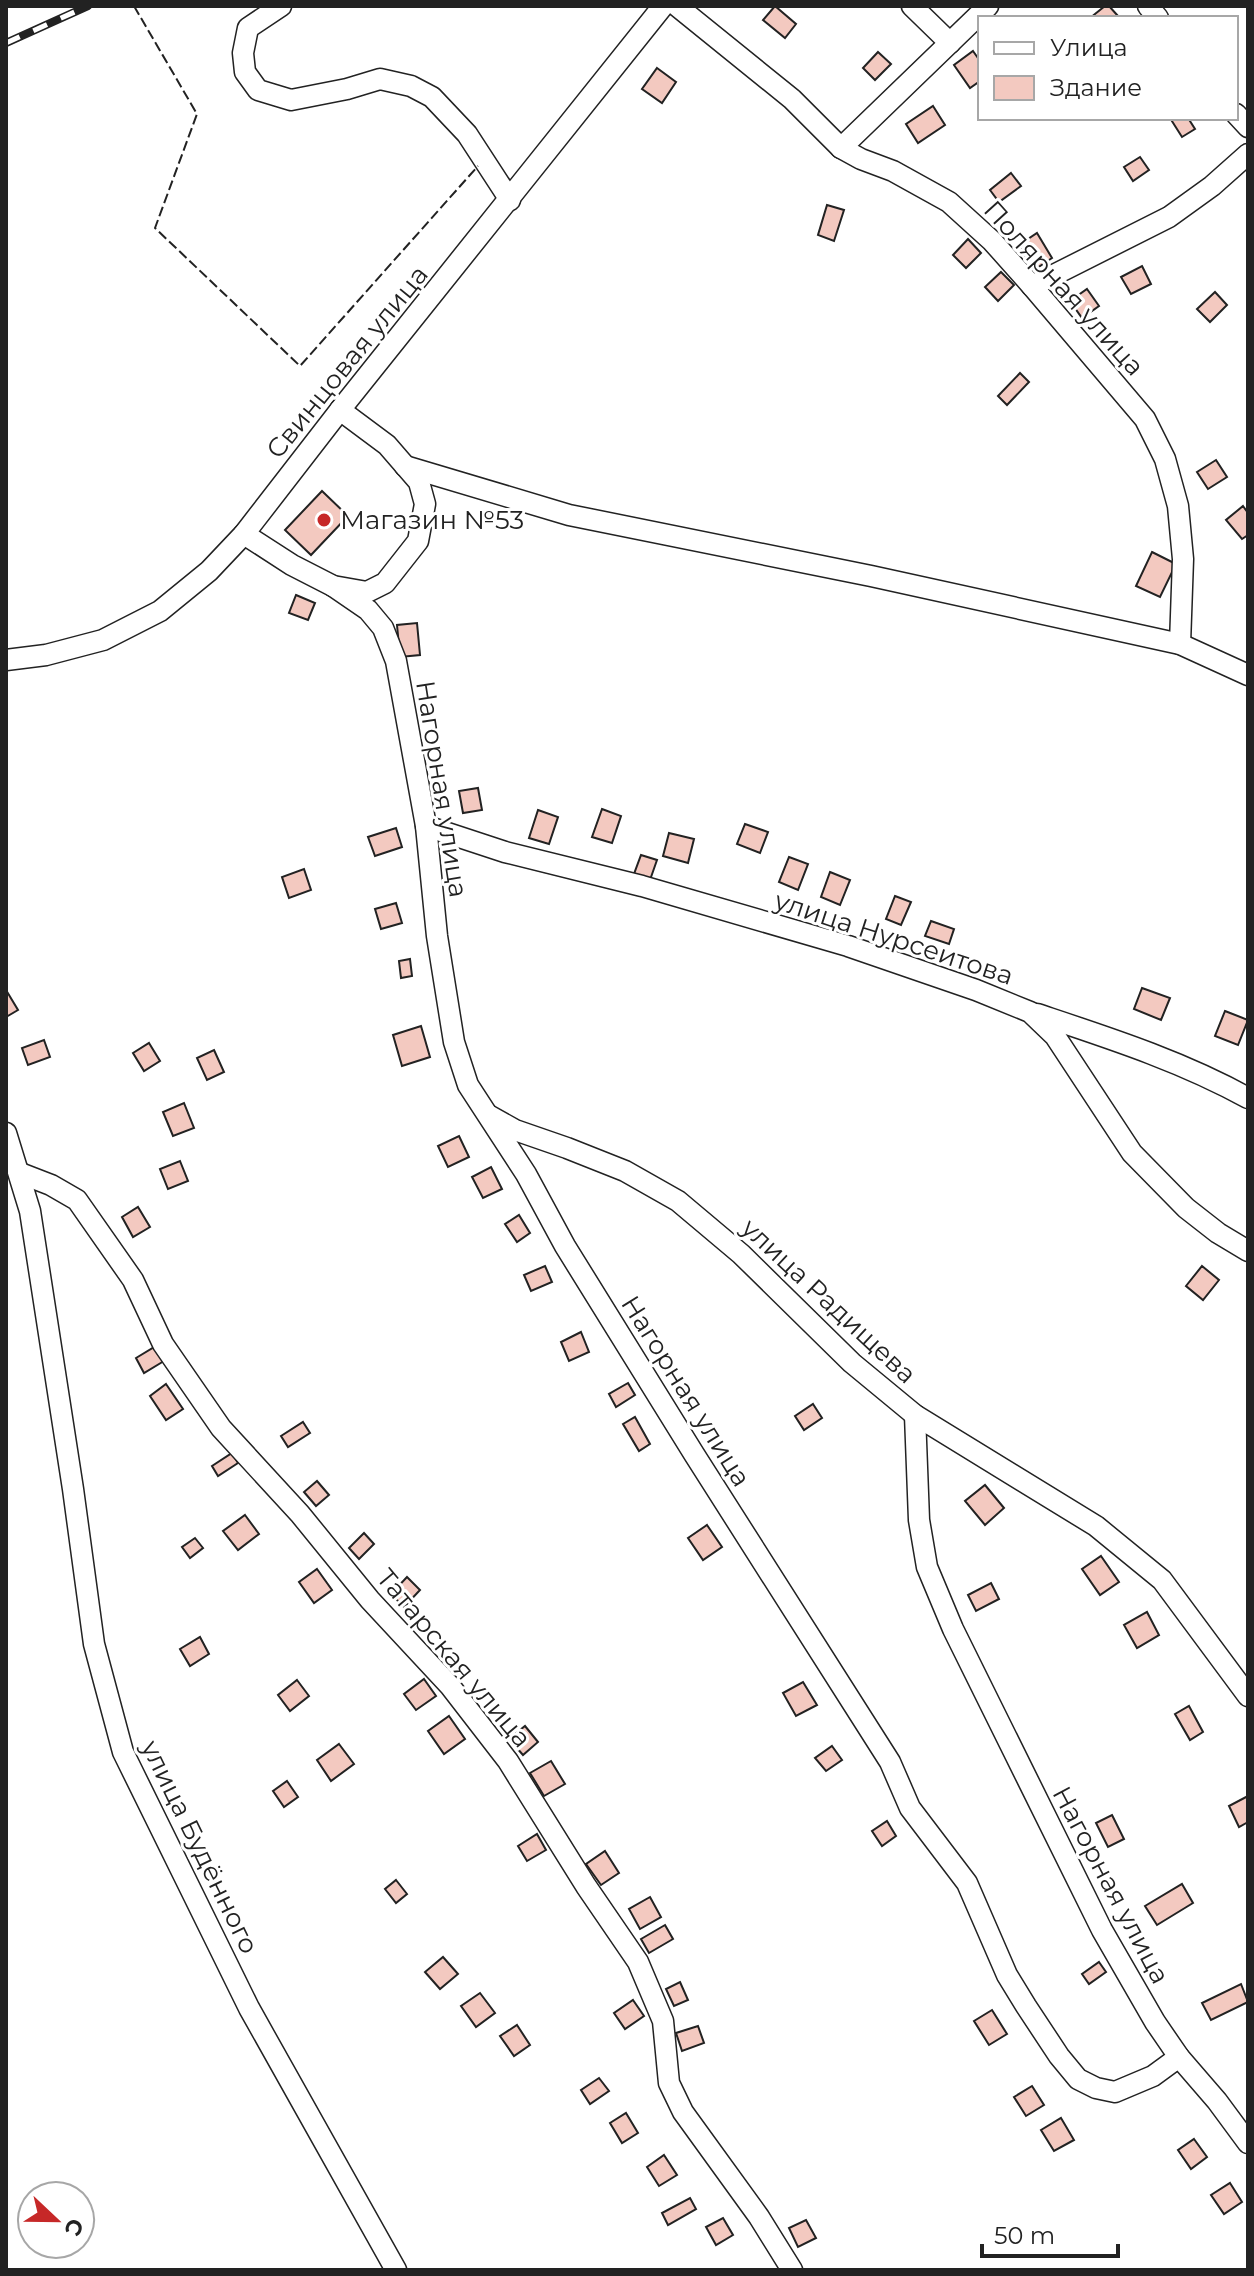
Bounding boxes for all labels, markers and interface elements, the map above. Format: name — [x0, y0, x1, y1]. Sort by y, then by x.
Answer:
legend — [978, 16, 1238, 120]
text: Улица — [1050, 33, 1128, 62]
text: Здание — [1050, 73, 1142, 102]
street label: Полярная улица — [977, 194, 1151, 382]
street label: Свинцовая улица — [259, 259, 435, 465]
place label: Магазин №53 — [340, 504, 524, 536]
marker: Магазин №53 — [315, 511, 333, 529]
street label: Нагорная улица — [409, 678, 475, 900]
street label: улица Нурсеитова — [770, 884, 1017, 992]
street label: улица Радищева — [734, 1211, 923, 1390]
street label: Нагорная улица — [614, 1290, 758, 1492]
street label: Татарская улица — [370, 1562, 538, 1754]
street label: улица Будённого — [134, 1734, 266, 1959]
street label: Нагорная улица — [1045, 1781, 1177, 1989]
north arrow — [16, 2180, 96, 2260]
scale bar — [982, 2208, 1118, 2258]
text: С — [59, 2215, 90, 2240]
text: 50 m — [994, 2221, 1055, 2250]

